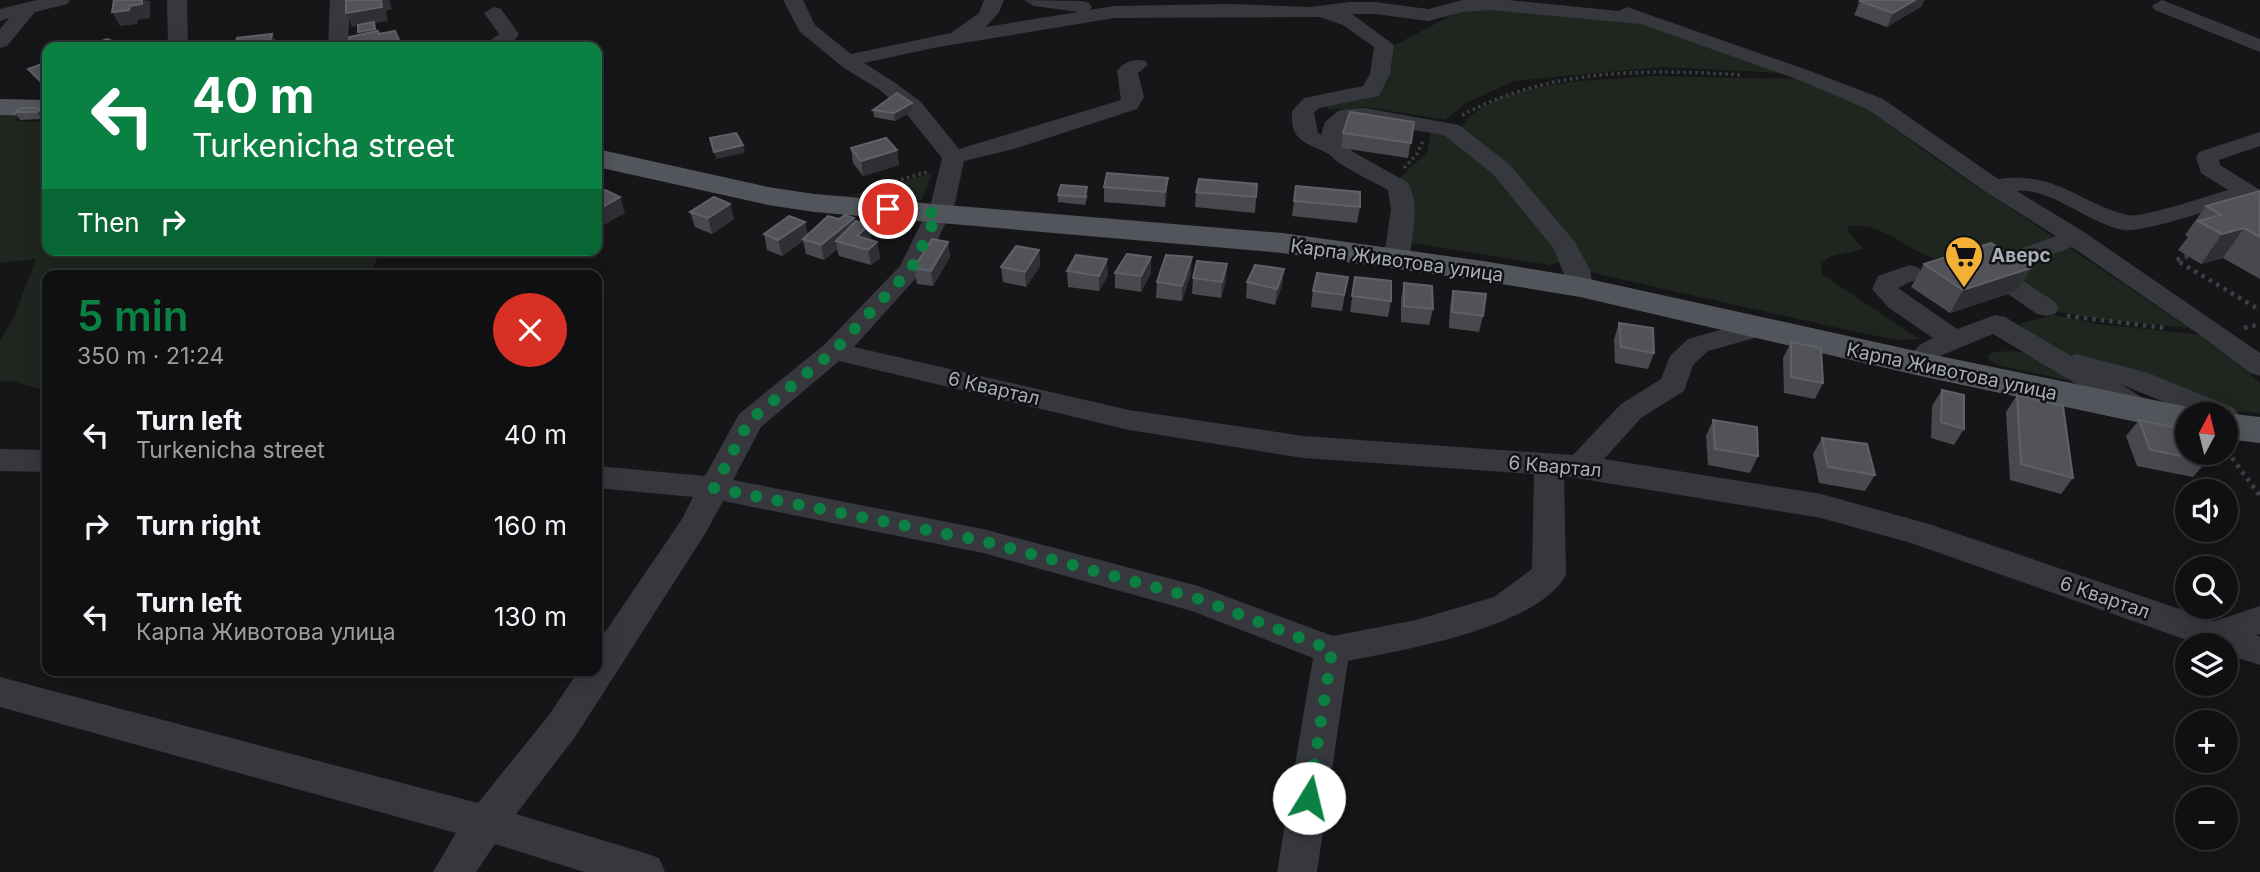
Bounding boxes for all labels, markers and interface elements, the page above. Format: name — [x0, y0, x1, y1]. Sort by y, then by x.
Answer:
text: 40 m — [192, 66, 315, 125]
icon: left — [77, 70, 168, 161]
text: Turkenicha street — [192, 126, 455, 165]
pin — [858, 179, 918, 239]
icon: arrive — [869, 190, 907, 228]
icon: right — [154, 203, 192, 241]
text: Then — [77, 207, 140, 238]
street label: Карпа Животова улица — [1289, 234, 1505, 287]
supermarket icon: Аверс — [1943, 234, 1985, 289]
place label: Аверс — [1991, 244, 2051, 267]
text: 5 min — [77, 290, 189, 341]
button: close — [493, 293, 567, 367]
street label: Карпа Животова улица — [1845, 338, 2059, 405]
text: 350 m · 21:24 — [77, 342, 224, 370]
street label: 6 Квартал — [946, 367, 1042, 410]
north arrow — [2175, 402, 2238, 466]
map controls — [2175, 402, 2238, 850]
text: Turn left — [136, 405, 242, 436]
icon: left — [77, 416, 115, 454]
text: 40 m — [504, 419, 567, 450]
text: Turkenicha street — [136, 436, 325, 464]
street label: 6 Квартал — [1507, 451, 1602, 482]
button: sound — [2175, 479, 2238, 542]
icon: right — [77, 507, 115, 545]
text: Turn right — [136, 510, 261, 541]
text: 160 m — [494, 510, 567, 541]
button: search — [2175, 556, 2238, 619]
street label: 6 Квартал — [2057, 571, 2153, 624]
text: Turn left — [136, 587, 242, 618]
icon: left — [77, 598, 115, 636]
text: 130 m — [494, 601, 567, 632]
text: Карпа Животова улица — [136, 618, 396, 646]
button: layers — [2175, 633, 2238, 696]
button: + — [2175, 710, 2238, 773]
position arrow — [1272, 761, 1346, 835]
button: − — [2175, 787, 2238, 850]

